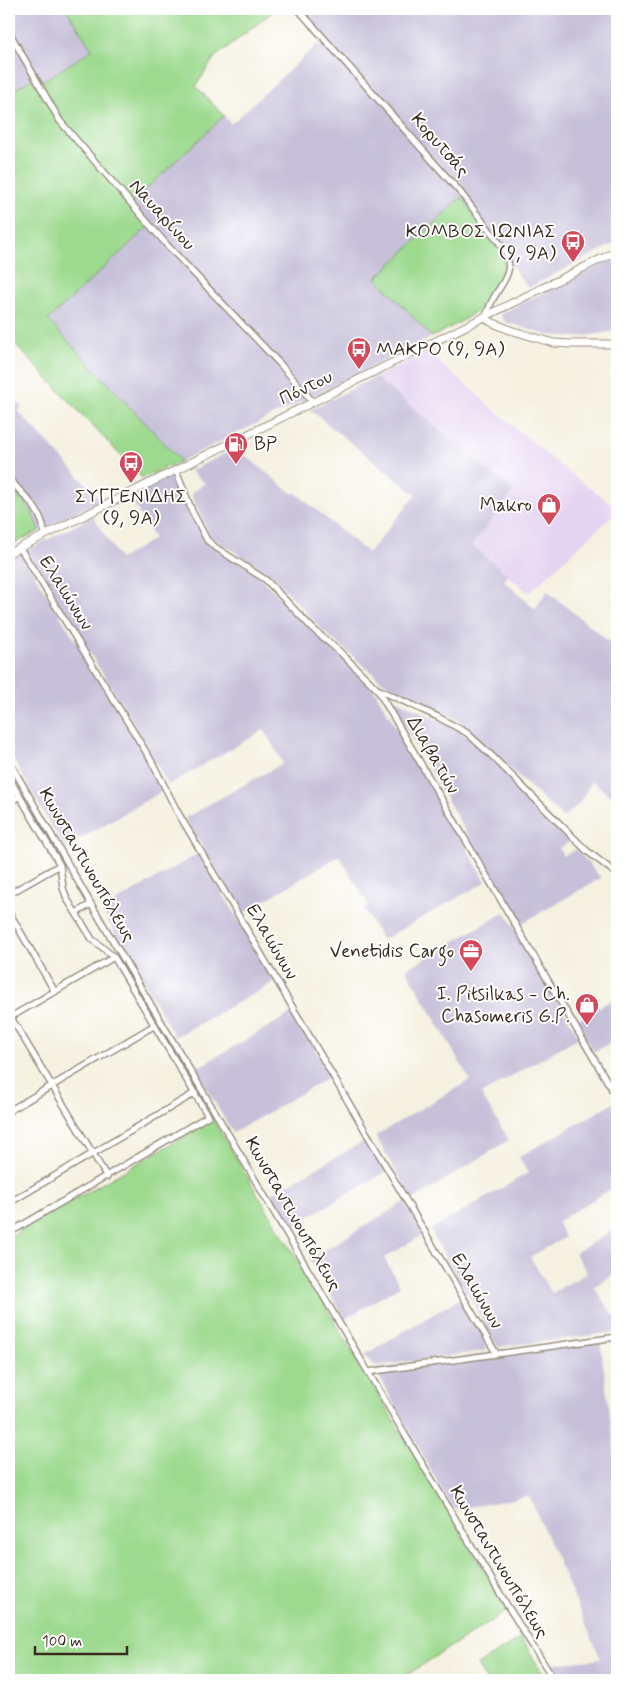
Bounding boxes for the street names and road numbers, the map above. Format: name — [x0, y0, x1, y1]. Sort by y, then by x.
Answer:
street label: Κορυτσάς — [405, 108, 475, 182]
street label: Ναυαρίνου — [123, 174, 201, 256]
street label: Πόντου — [275, 364, 337, 412]
street label: Ελαιώνων — [33, 551, 99, 635]
street label: Διαβατών — [401, 711, 465, 799]
street label: Κωνσταντινουπόλεως — [33, 783, 141, 947]
street label: Ελαιώνων — [240, 900, 304, 984]
street label: Κωνσταντινουπόλεως — [239, 1132, 347, 1296]
street label: Ελαιώνων — [445, 1249, 509, 1333]
street label: Κωνσταντινουπόλεως — [443, 1481, 555, 1643]

